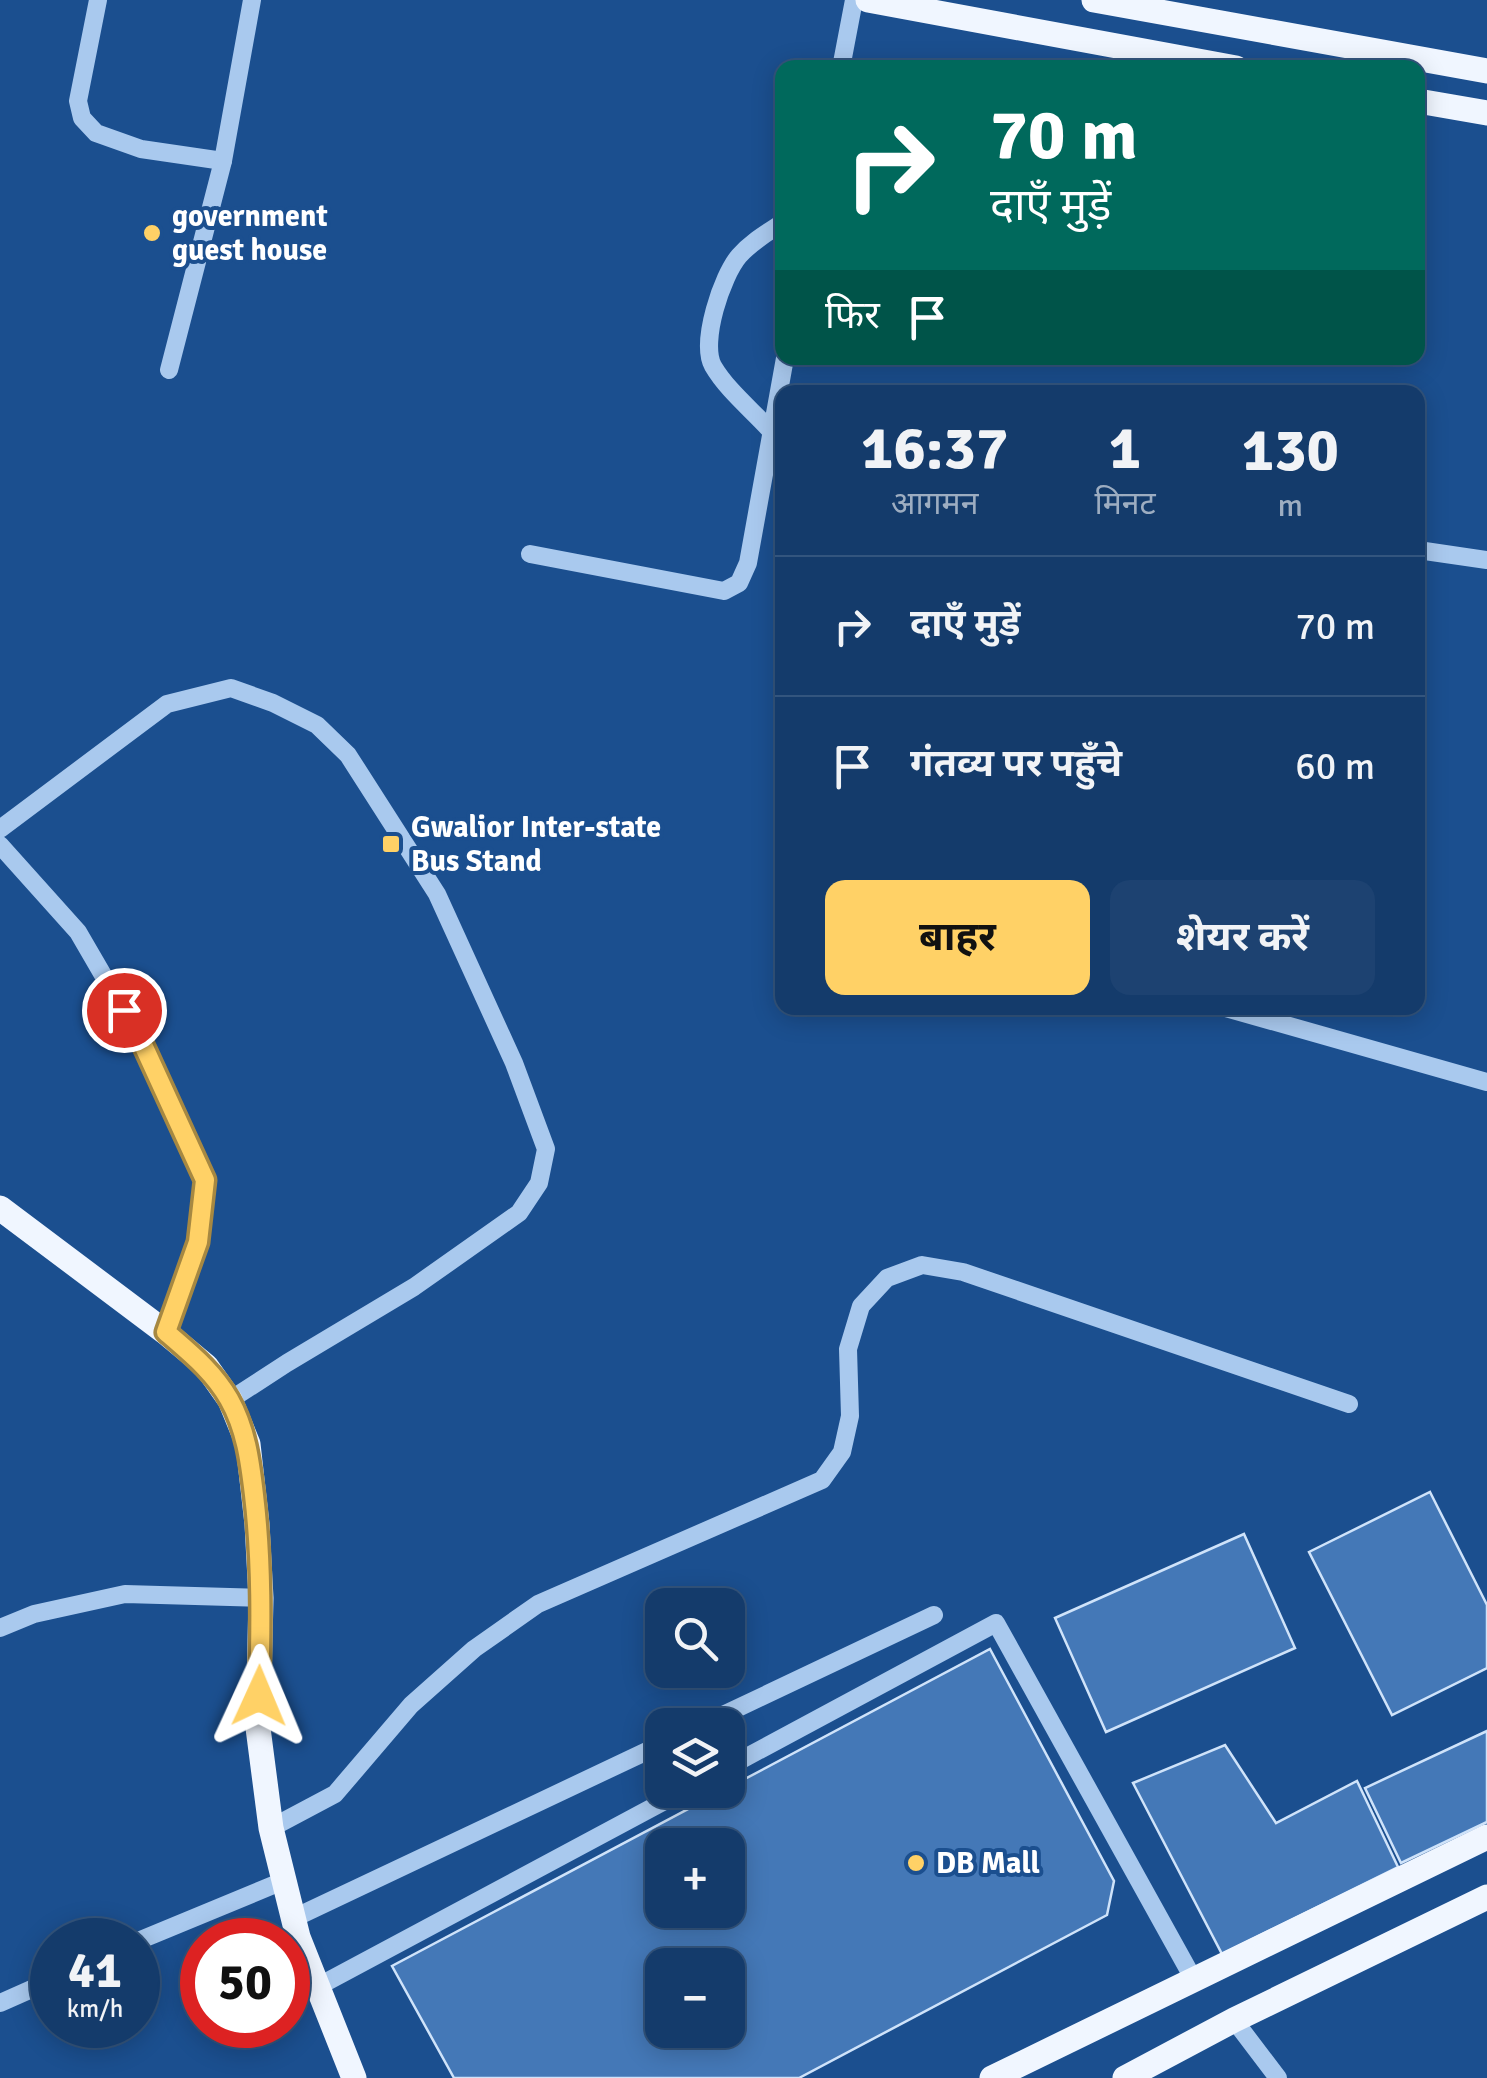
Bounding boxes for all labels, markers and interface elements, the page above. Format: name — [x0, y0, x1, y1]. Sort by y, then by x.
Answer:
text: 70 m — [990, 92, 1138, 178]
icon: right — [825, 100, 955, 230]
text: दाएँ मुड़ें — [990, 178, 1111, 233]
place label: government guest house — [172, 198, 328, 269]
marker: government guest house — [141, 222, 163, 244]
icon: arrive — [900, 290, 955, 345]
text: फिर — [825, 292, 880, 339]
text: 16:37 — [861, 412, 1008, 486]
text: 1 — [1109, 412, 1141, 486]
text: 130 — [1242, 414, 1339, 488]
text: आगमन — [891, 484, 979, 523]
text: मिनट — [1094, 484, 1156, 523]
text: m — [1278, 486, 1303, 525]
icon: right — [825, 599, 880, 654]
text: दाएँ मुड़ें — [910, 600, 1020, 647]
text: 70 m — [1295, 603, 1375, 650]
icon: arrive — [825, 739, 880, 794]
text: गंतव्य पर पहुँचे — [910, 740, 1122, 787]
text: 60 m — [1295, 743, 1375, 790]
place label: Gwalior Inter-state Bus Stand — [411, 809, 661, 880]
marker: Gwalior Inter-state Bus Stand — [380, 833, 402, 855]
button: बाहर — [825, 880, 1090, 995]
button: शेयर करें — [1110, 880, 1375, 995]
pin — [82, 968, 167, 1053]
icon: arrive — [97, 983, 152, 1038]
map controls — [645, 1588, 745, 2048]
button: search — [645, 1588, 745, 1688]
position arrow — [207, 1644, 311, 1748]
button: layers — [645, 1708, 745, 1808]
button: + — [645, 1828, 745, 1928]
place label: DB Mall — [936, 1845, 1040, 1882]
marker: DB Mall — [905, 1852, 927, 1874]
speed limit sign: 50 — [180, 1918, 310, 2048]
text: 41 — [68, 1940, 122, 2002]
button: − — [645, 1948, 745, 2048]
text: km/h — [67, 1993, 123, 2024]

